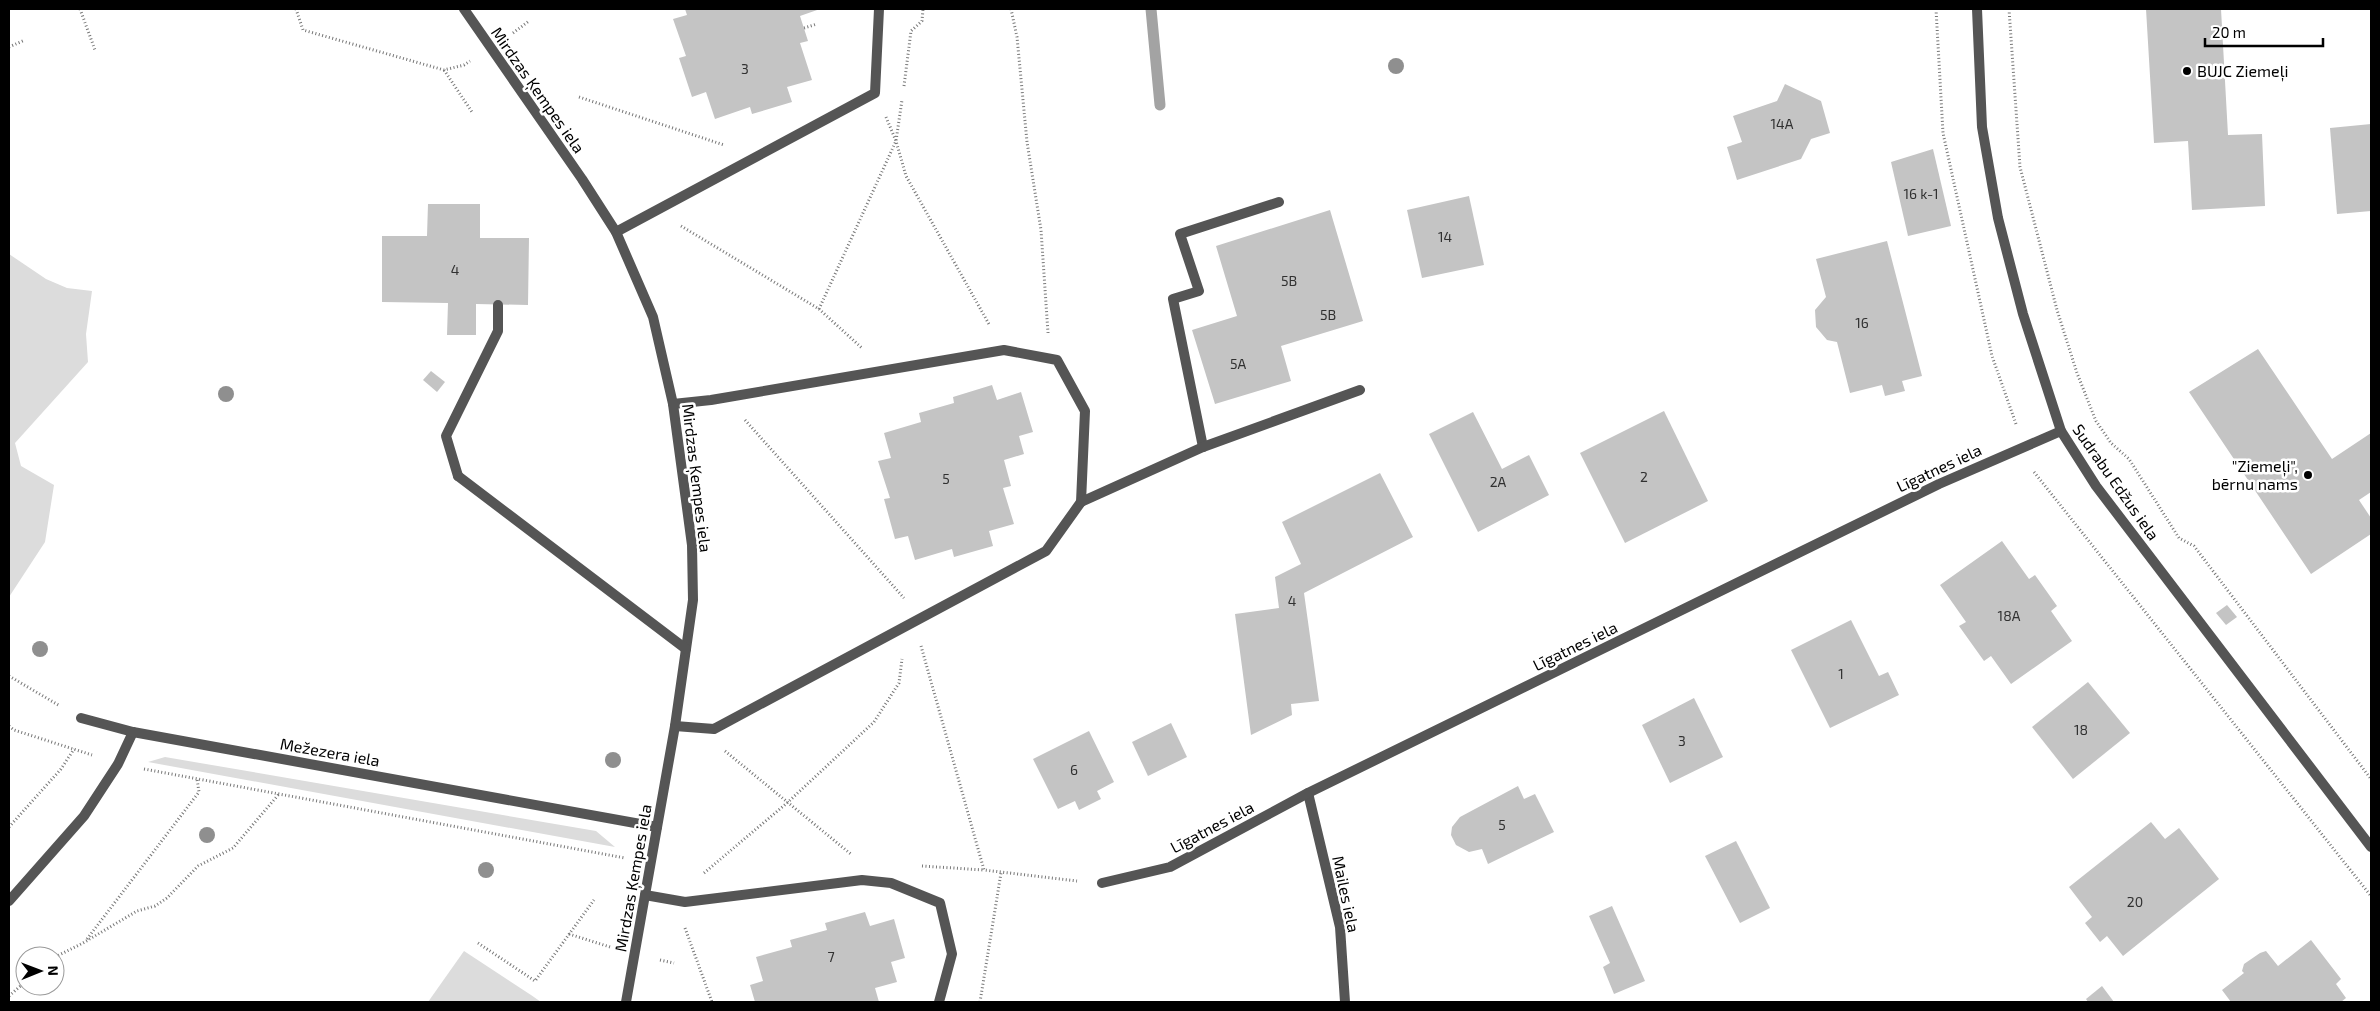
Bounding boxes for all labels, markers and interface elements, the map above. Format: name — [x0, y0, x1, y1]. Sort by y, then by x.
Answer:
scale bar — [2205, 15, 2322, 47]
street label: Mirdzas Ķempes iela — [486, 23, 589, 158]
text: 20 m — [2212, 23, 2246, 41]
house number: 3 — [741, 60, 749, 77]
place label: BUJC Ziemeļi — [2197, 61, 2288, 82]
marker: BUJC Ziemeļi — [2181, 65, 2193, 77]
house number: 14A — [1771, 115, 1794, 132]
house number: 16 k-1 — [1904, 185, 1938, 202]
house number: 14 — [1438, 228, 1452, 245]
house number: 4 — [451, 261, 459, 278]
house number: 5B — [1281, 272, 1297, 289]
house number: 5B — [1320, 306, 1336, 323]
house number: 16 — [1855, 314, 1869, 331]
house number: 5A — [1230, 355, 1246, 372]
street label: Mirdzas Ķempes iela — [677, 403, 716, 554]
street label: Sudrabu Edžus iela — [2069, 420, 2164, 543]
street label: Līgatnes iela — [1893, 440, 1984, 496]
place label: "Ziemeļi", bērnu nams — [2212, 456, 2298, 493]
house number: 2 — [1640, 468, 1648, 485]
marker: "Ziemeļi", bērnu nams — [2302, 469, 2314, 481]
house number: 5 — [942, 470, 950, 487]
house number: 2A — [1490, 473, 1507, 490]
house number: 4 — [1288, 592, 1296, 609]
house number: 18A — [1998, 607, 2021, 624]
street label: Līgatnes iela — [1529, 617, 1620, 674]
house number: 1 — [1838, 665, 1844, 682]
house number: 18 — [2074, 721, 2088, 738]
house number: 3 — [1678, 732, 1686, 749]
street label: Mežezera iela — [279, 733, 381, 770]
house number: 6 — [1070, 761, 1078, 778]
street label: Līgatnes iela — [1167, 797, 1257, 856]
street label: Mirdzas Ķempes iela — [610, 803, 657, 954]
house number: 5 — [1498, 816, 1506, 833]
street label: Mailes iela — [1329, 854, 1364, 934]
house number: 20 — [2127, 893, 2143, 910]
north arrow — [15, 946, 65, 996]
house number: 7 — [827, 948, 835, 965]
text: N — [45, 966, 62, 976]

